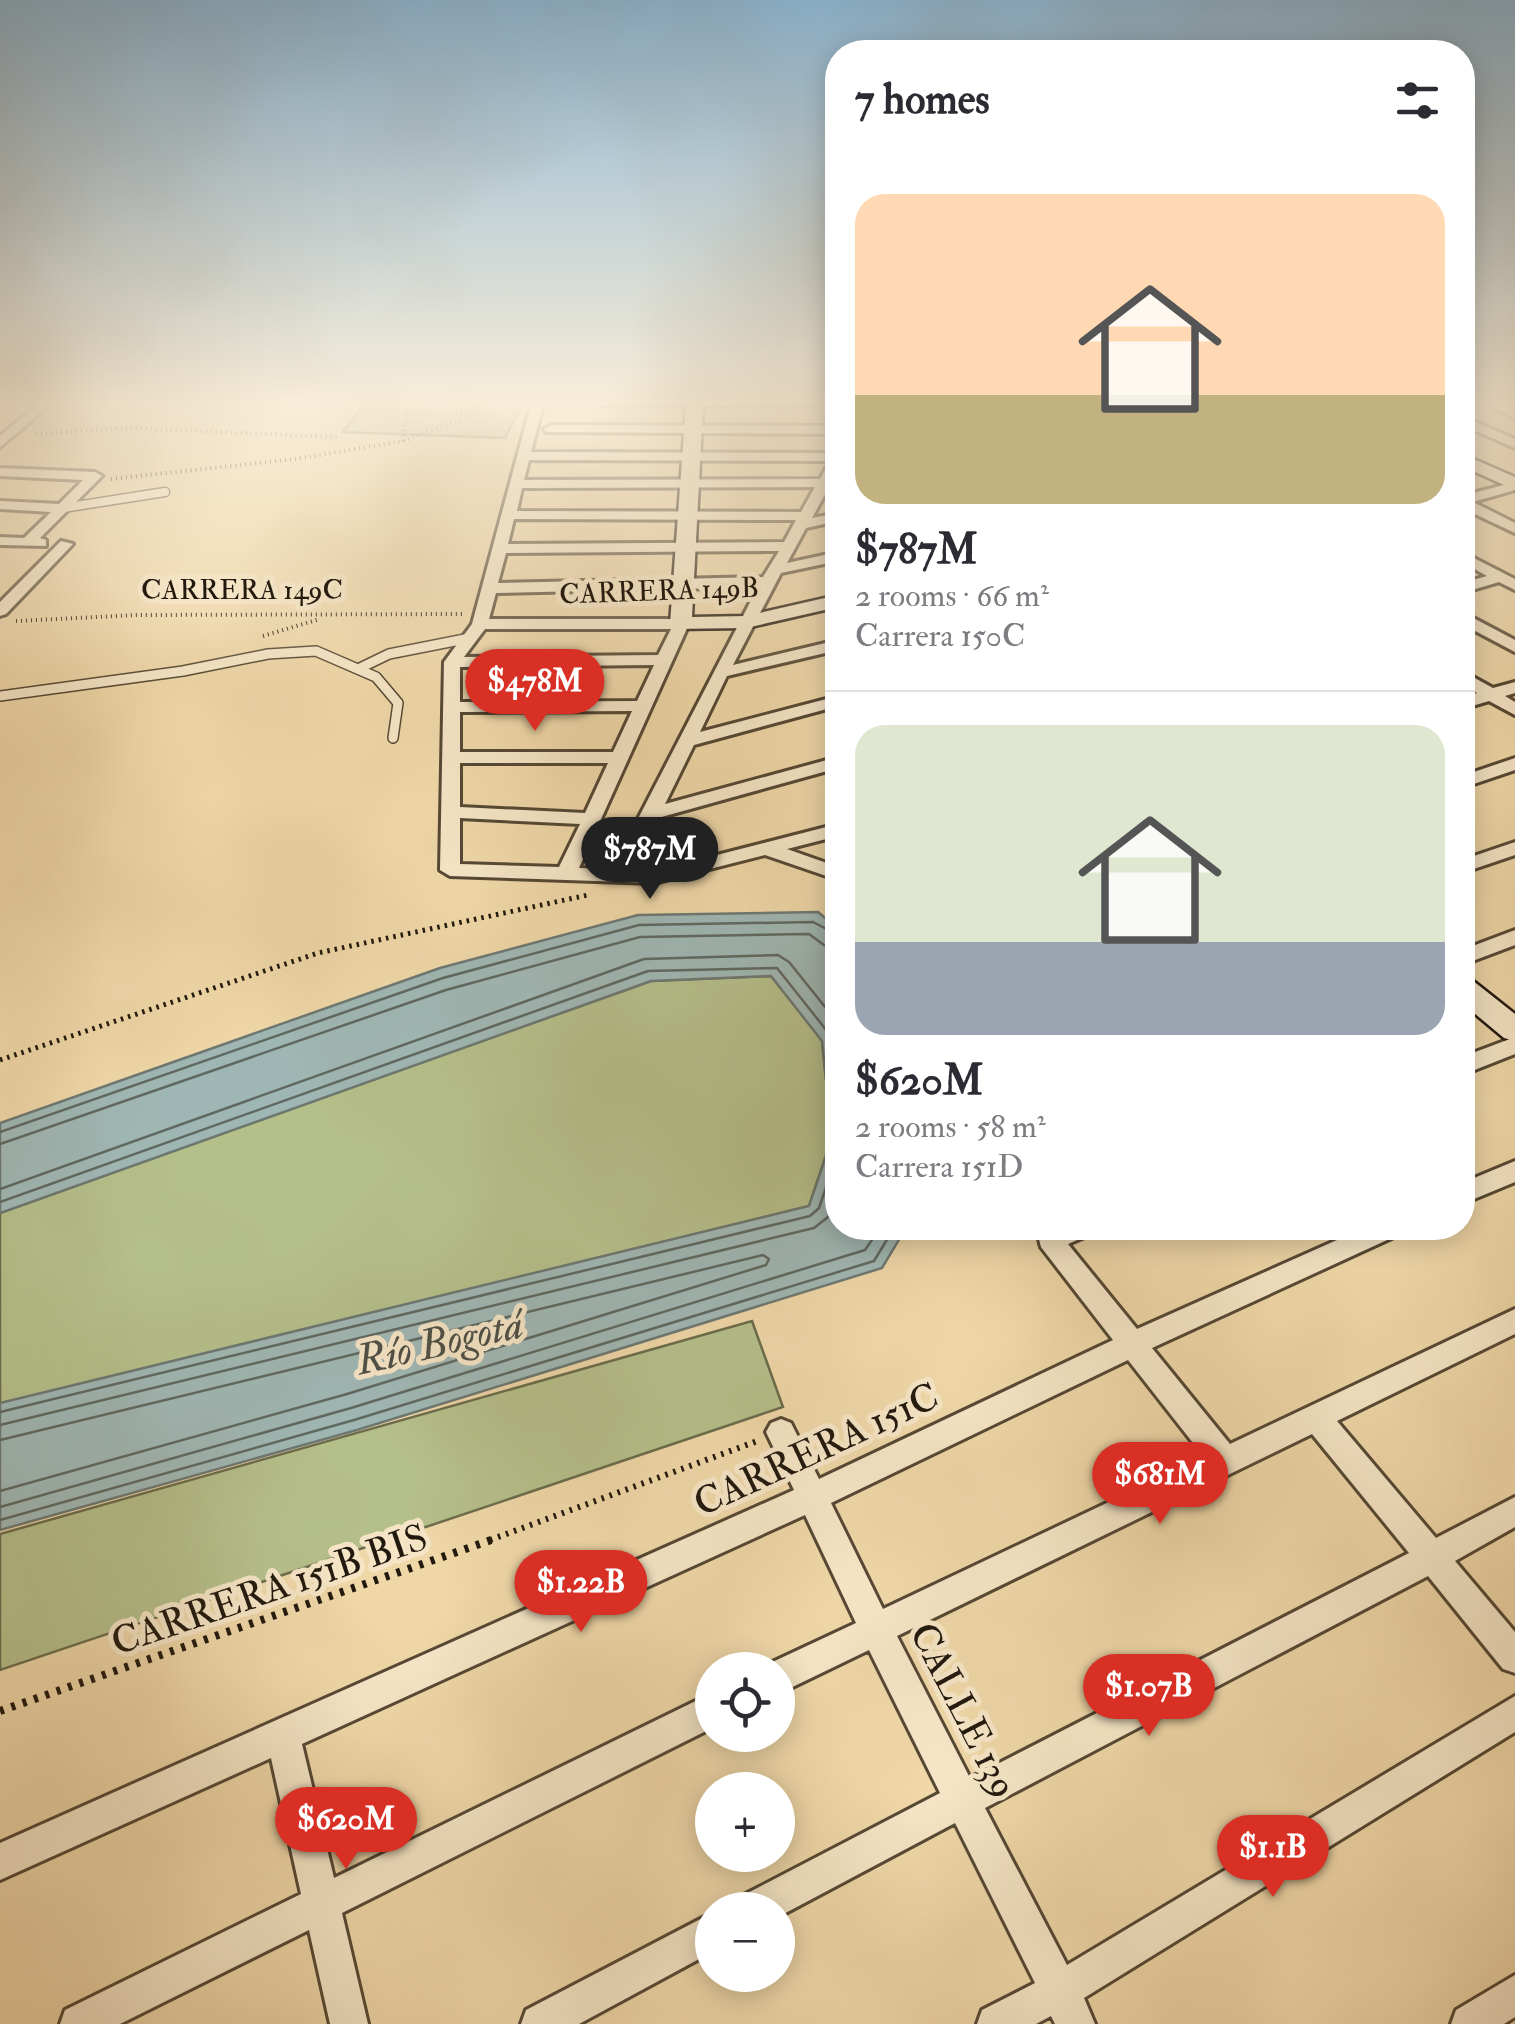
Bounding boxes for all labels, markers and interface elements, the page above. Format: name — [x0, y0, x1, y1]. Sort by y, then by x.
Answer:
icon: filters — [1390, 73, 1445, 128]
text: 7 homes — [855, 74, 990, 126]
icon: home — [1060, 259, 1240, 439]
text: $787M — [855, 524, 978, 576]
street label: CARRERA 149B — [558, 571, 760, 612]
street label: CARRERA 149C — [141, 573, 343, 608]
text: 2 rooms · 66 m² — [855, 576, 1049, 616]
text: Carrera 150C — [855, 616, 1025, 656]
pin: $478M — [465, 649, 605, 734]
text: $478M — [487, 661, 583, 701]
icon: home — [1060, 790, 1240, 970]
pin: $787M — [580, 817, 720, 902]
text: $787M — [603, 829, 697, 869]
text: $620M — [855, 1055, 983, 1107]
text: 2 rooms · 58 m² — [855, 1107, 1046, 1147]
text: Carrera 151D — [855, 1147, 1023, 1187]
water label: Río Bogotá — [350, 1298, 532, 1388]
street label: CARRERA 151C — [686, 1372, 946, 1528]
pin: $681M — [1090, 1442, 1230, 1527]
text: $681M — [1114, 1454, 1206, 1494]
street label: CARRERA 151B BIS — [105, 1513, 434, 1667]
pin: $1.22B — [500, 1550, 662, 1635]
text: $1.22B — [536, 1562, 626, 1602]
street label: CALLE 139 — [899, 1615, 1028, 1806]
map controls — [695, 1652, 795, 1992]
button: locate — [695, 1652, 795, 1752]
pin: $1.07B — [1068, 1654, 1230, 1739]
text: $1.07B — [1105, 1666, 1193, 1706]
button: + — [695, 1772, 795, 1872]
pin: $620M — [276, 1787, 416, 1872]
text: $620M — [297, 1799, 395, 1839]
pin: $1.1B — [1203, 1815, 1343, 1900]
text: $1.1B — [1239, 1827, 1307, 1867]
button: − — [695, 1892, 795, 1992]

